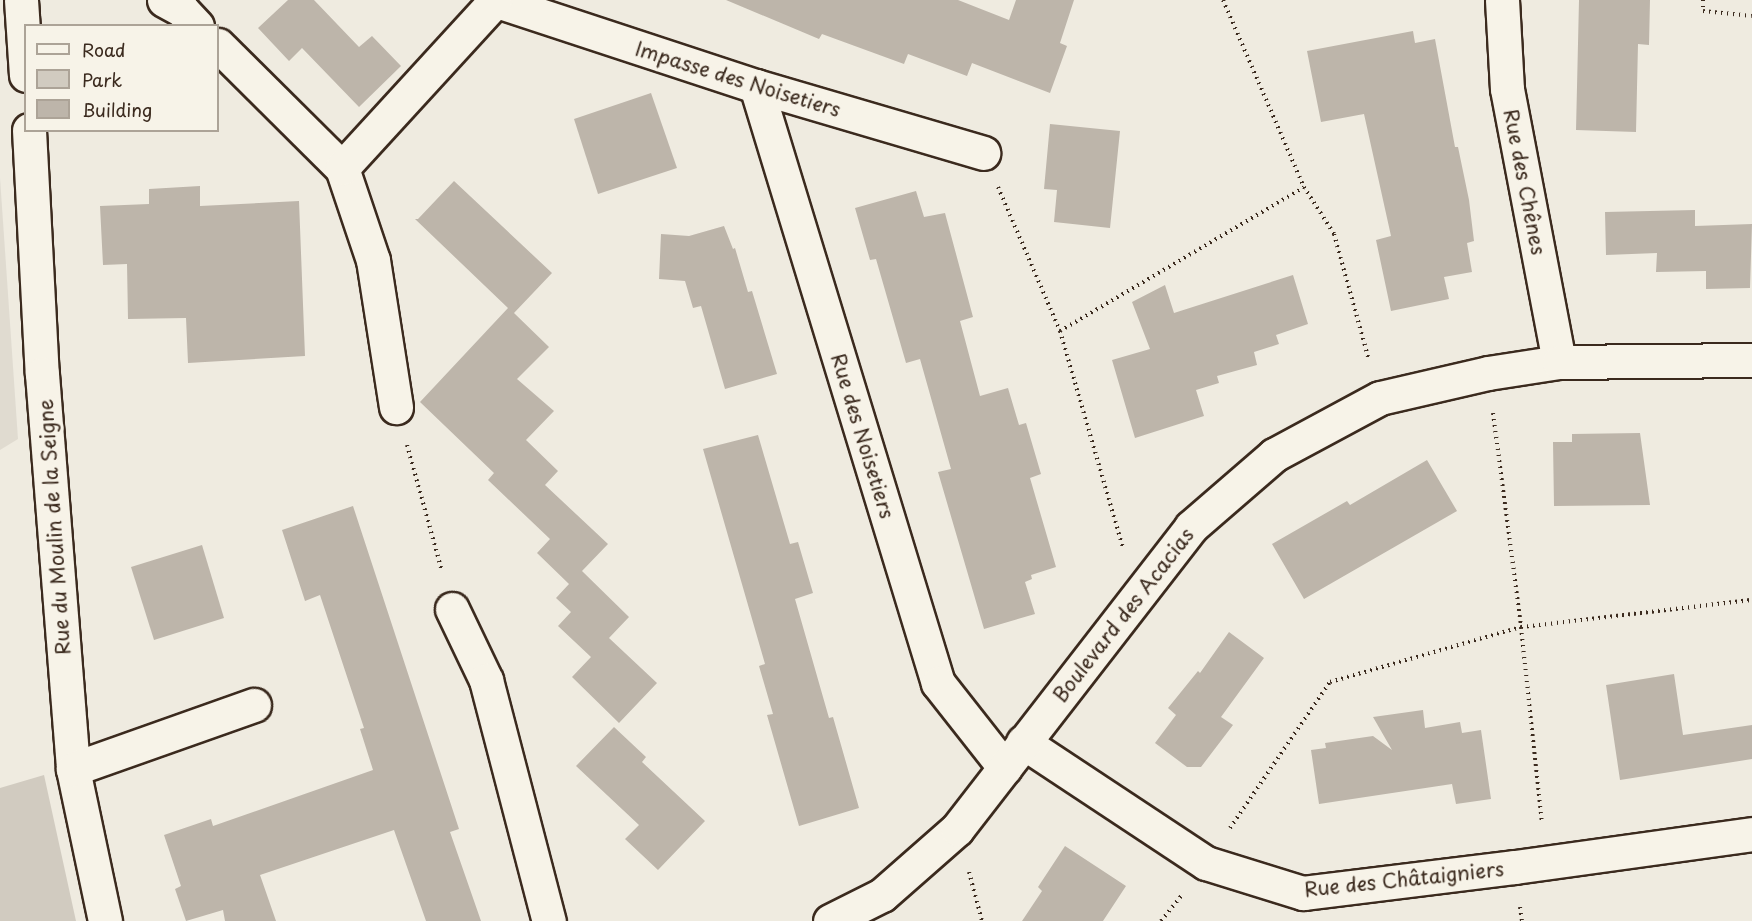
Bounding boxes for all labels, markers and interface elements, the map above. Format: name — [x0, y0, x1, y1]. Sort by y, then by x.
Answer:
legend — [24, 24, 219, 132]
text: Road — [82, 36, 126, 63]
street label: Impasse des Noisetiers — [632, 36, 844, 122]
text: Park — [82, 66, 122, 93]
text: Building — [82, 96, 152, 123]
street label: Rue des Chênes — [1499, 105, 1551, 259]
street label: Rue des Noisetiers — [826, 349, 900, 523]
street label: Rue du Moulin de la Seigne — [33, 396, 75, 658]
street label: Boulevard des Acacias — [1047, 522, 1199, 708]
street label: Rue des Châtaigniers — [1302, 856, 1506, 902]

